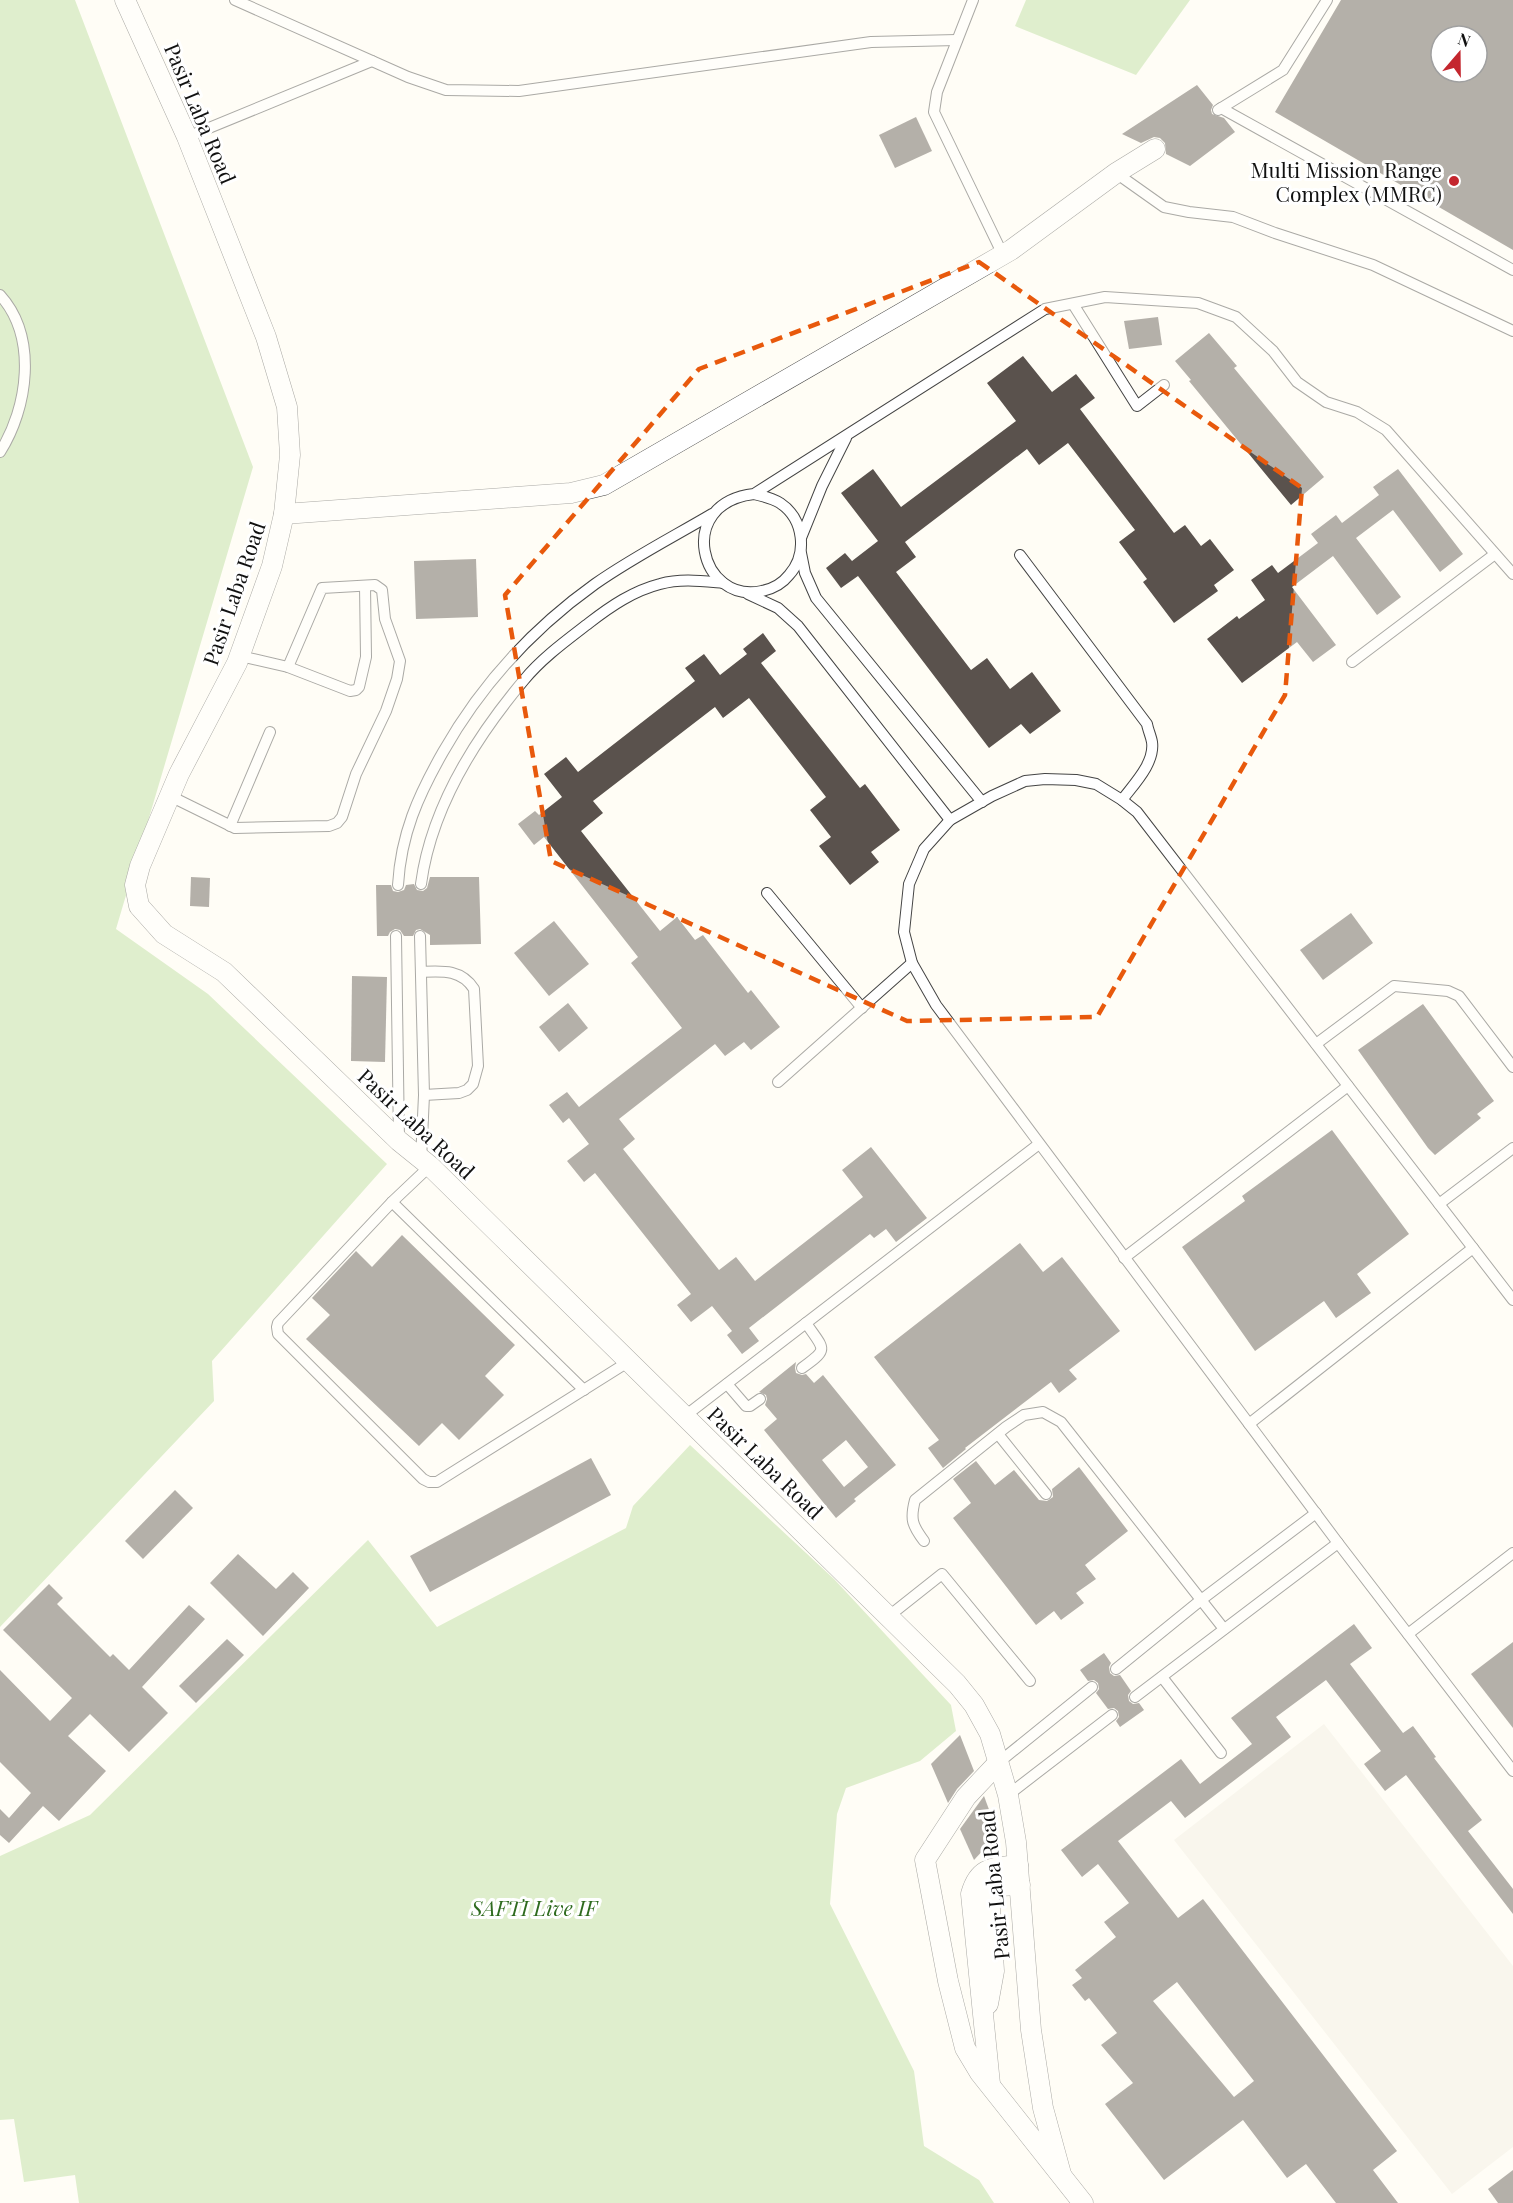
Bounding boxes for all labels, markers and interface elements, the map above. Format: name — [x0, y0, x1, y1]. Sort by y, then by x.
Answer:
north arrow — [1429, 24, 1489, 84]
text: N — [1455, 28, 1474, 51]
street label: Pasir Laba Road — [159, 38, 243, 188]
place label: Multi Mission Range Complex (MMRC) — [1250, 155, 1442, 207]
marker: Multi Mission Range Complex (MMRC) — [1447, 174, 1461, 188]
street label: Pasir Laba Road — [195, 517, 271, 669]
street label: Pasir Laba Road — [353, 1062, 481, 1184]
street label: Pasir Laba Road — [702, 1400, 830, 1524]
street label: Pasir Laba Road — [971, 1809, 1015, 1961]
park label: SAFTI Live IF — [470, 1893, 599, 1921]

